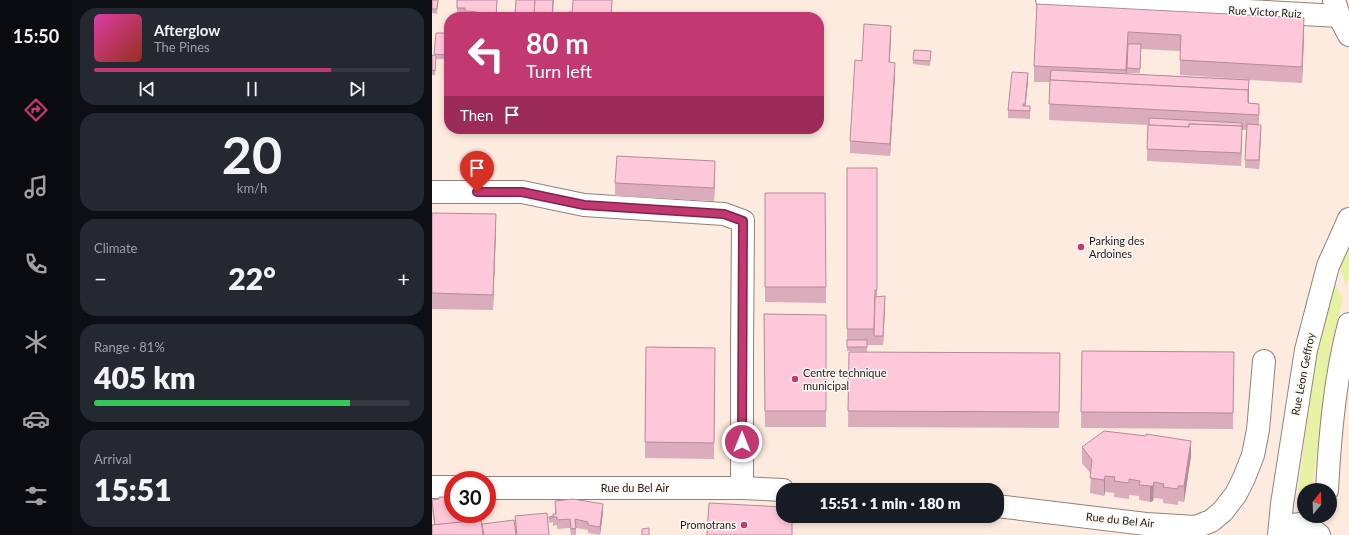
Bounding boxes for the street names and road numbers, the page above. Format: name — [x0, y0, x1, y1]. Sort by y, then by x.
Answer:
street label: Rue Victor Ruiz — [1228, 3, 1302, 20]
street label: Rue Léon Geffroy — [1288, 331, 1317, 416]
street label: Rue du Bel Air — [601, 481, 669, 494]
street label: Rue du Bel Air — [1085, 509, 1155, 530]

